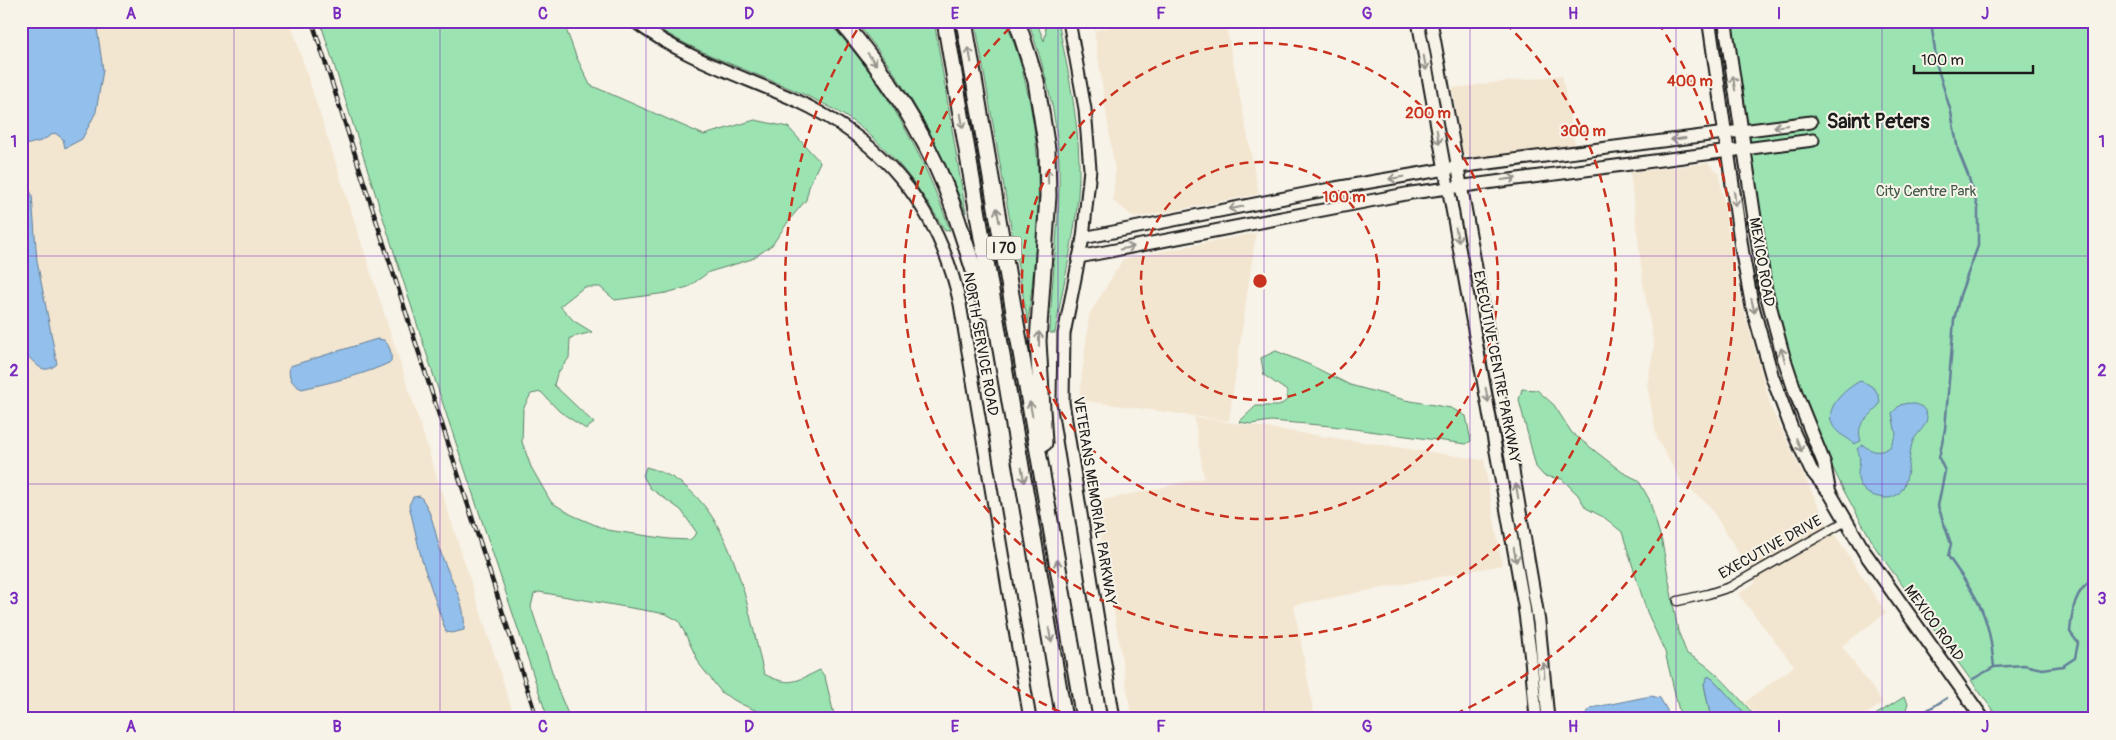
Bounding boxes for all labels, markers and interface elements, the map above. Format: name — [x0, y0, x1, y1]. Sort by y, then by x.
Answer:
text: A — [126, 4, 137, 24]
text: B — [332, 4, 342, 24]
text: C — [538, 4, 548, 24]
text: D — [744, 4, 754, 24]
text: E — [951, 4, 960, 24]
text: F — [1156, 4, 1166, 24]
text: G — [1362, 4, 1373, 24]
text: H — [1568, 4, 1578, 24]
text: I — [1777, 4, 1781, 24]
text: J — [1981, 4, 1989, 24]
scale bar — [1914, 42, 2032, 74]
one-way arrow — [965, 47, 975, 63]
text: 100 m — [1921, 51, 1964, 70]
one-way arrow — [866, 52, 877, 65]
one-way arrow — [1421, 54, 1430, 70]
text: 400 m — [1667, 72, 1713, 91]
one-way arrow — [1729, 75, 1739, 91]
text: 200 m — [1405, 104, 1451, 123]
district label: Saint Peters — [1827, 109, 1929, 134]
one-way arrow — [957, 113, 967, 129]
one-way arrow — [1773, 121, 1789, 131]
text: 300 m — [1560, 122, 1606, 141]
one-way arrow — [1434, 128, 1444, 144]
text: 1 — [11, 132, 17, 152]
text: 1 — [2099, 132, 2105, 152]
one-way arrow — [1670, 135, 1686, 145]
one-way arrow — [1043, 169, 1053, 185]
one-way arrow — [1388, 173, 1404, 183]
one-way arrow — [1501, 174, 1517, 184]
park label: City Centre Park — [1876, 182, 1977, 201]
text: 100 m — [1323, 188, 1365, 207]
one-way arrow — [1730, 191, 1740, 207]
one-way arrow — [1228, 203, 1244, 213]
one-way arrow — [992, 207, 1002, 223]
street label: MEXICO ROAD — [1744, 216, 1779, 308]
one-way arrow — [1452, 227, 1462, 243]
road number: I 70 — [986, 237, 1022, 260]
one-way arrow — [1119, 242, 1135, 252]
street label: EXECUTIVE CENTRE PARKWAY — [1468, 269, 1525, 465]
street label: NORTH SERVICE ROAD — [959, 271, 1002, 417]
centre of rings — [1251, 272, 1269, 290]
one-way arrow — [1749, 297, 1758, 313]
one-way arrow — [1034, 331, 1043, 347]
one-way arrow — [1777, 348, 1787, 364]
text: 2 — [10, 361, 19, 381]
text: 2 — [2098, 361, 2107, 381]
one-way arrow — [1483, 387, 1492, 403]
street label: VETERANS MEMORIAL PARKWAY — [1069, 395, 1120, 607]
one-way arrow — [1025, 402, 1035, 418]
one-way arrow — [1795, 438, 1804, 453]
one-way arrow — [1018, 466, 1028, 482]
one-way arrow — [1511, 484, 1521, 500]
street label: EXECUTIVE DRIVE — [1715, 511, 1825, 584]
one-way arrow — [1511, 547, 1521, 563]
one-way arrow — [1053, 559, 1063, 575]
street label: MEXICO ROAD — [1899, 581, 1968, 665]
text: 3 — [10, 589, 19, 609]
text: 3 — [2098, 589, 2107, 609]
one-way arrow — [1045, 627, 1055, 643]
one-way arrow — [1540, 662, 1549, 678]
text: A — [126, 717, 137, 737]
text: B — [332, 717, 342, 737]
text: C — [538, 717, 548, 737]
text: D — [744, 717, 754, 737]
text: E — [951, 717, 960, 737]
text: F — [1156, 717, 1166, 737]
text: G — [1362, 717, 1373, 737]
text: H — [1568, 717, 1578, 737]
text: I — [1777, 717, 1781, 737]
text: J — [1981, 717, 1989, 737]

